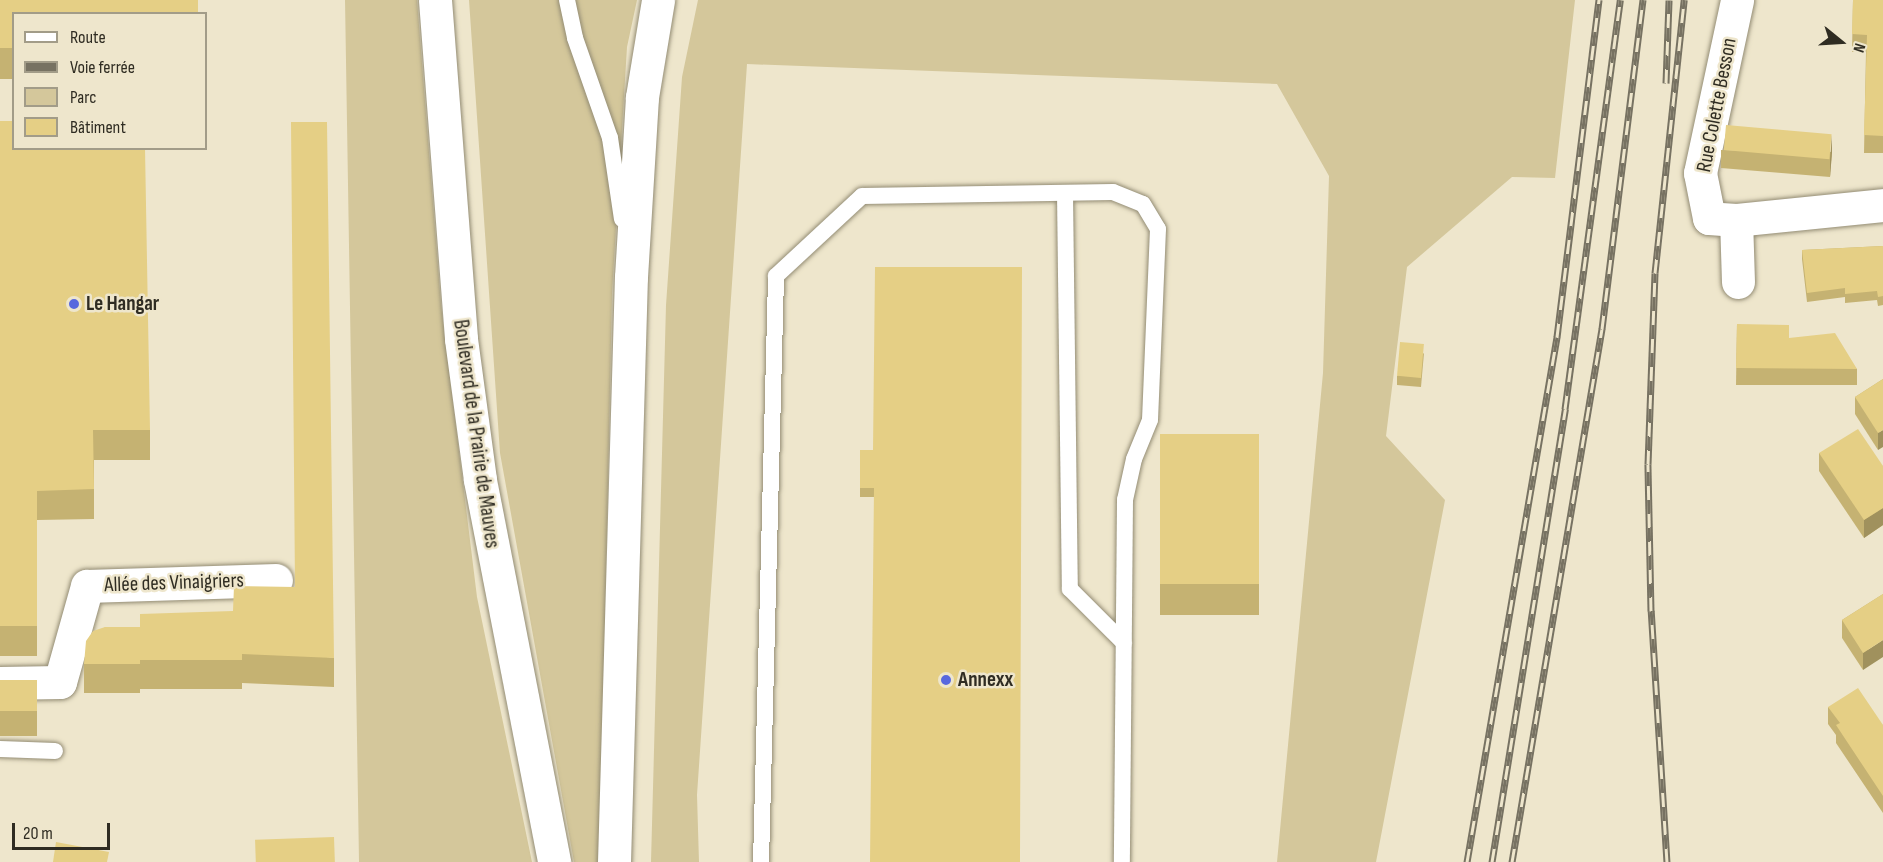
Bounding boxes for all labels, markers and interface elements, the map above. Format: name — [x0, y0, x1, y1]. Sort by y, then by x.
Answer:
legend — [12, 12, 207, 150]
north arrow — [1811, 12, 1871, 72]
text: Route — [70, 27, 106, 48]
street label: Rue Colette Besson — [1692, 36, 1742, 174]
text: N — [1848, 41, 1869, 55]
text: Voie ferrée — [70, 57, 135, 78]
text: Parc — [70, 87, 96, 108]
text: Bâtiment — [70, 117, 126, 138]
place label: Le Hangar — [86, 291, 159, 317]
marker: Le Hangar — [67, 297, 81, 311]
street label: Boulevard de la Prairie de Mauves — [447, 318, 505, 550]
street label: Allée des Vinaigriers — [104, 568, 244, 598]
place label: Annexx — [958, 667, 1013, 693]
marker: Annexx — [939, 673, 953, 687]
scale bar — [15, 811, 112, 849]
text: 20 m — [23, 823, 53, 844]

